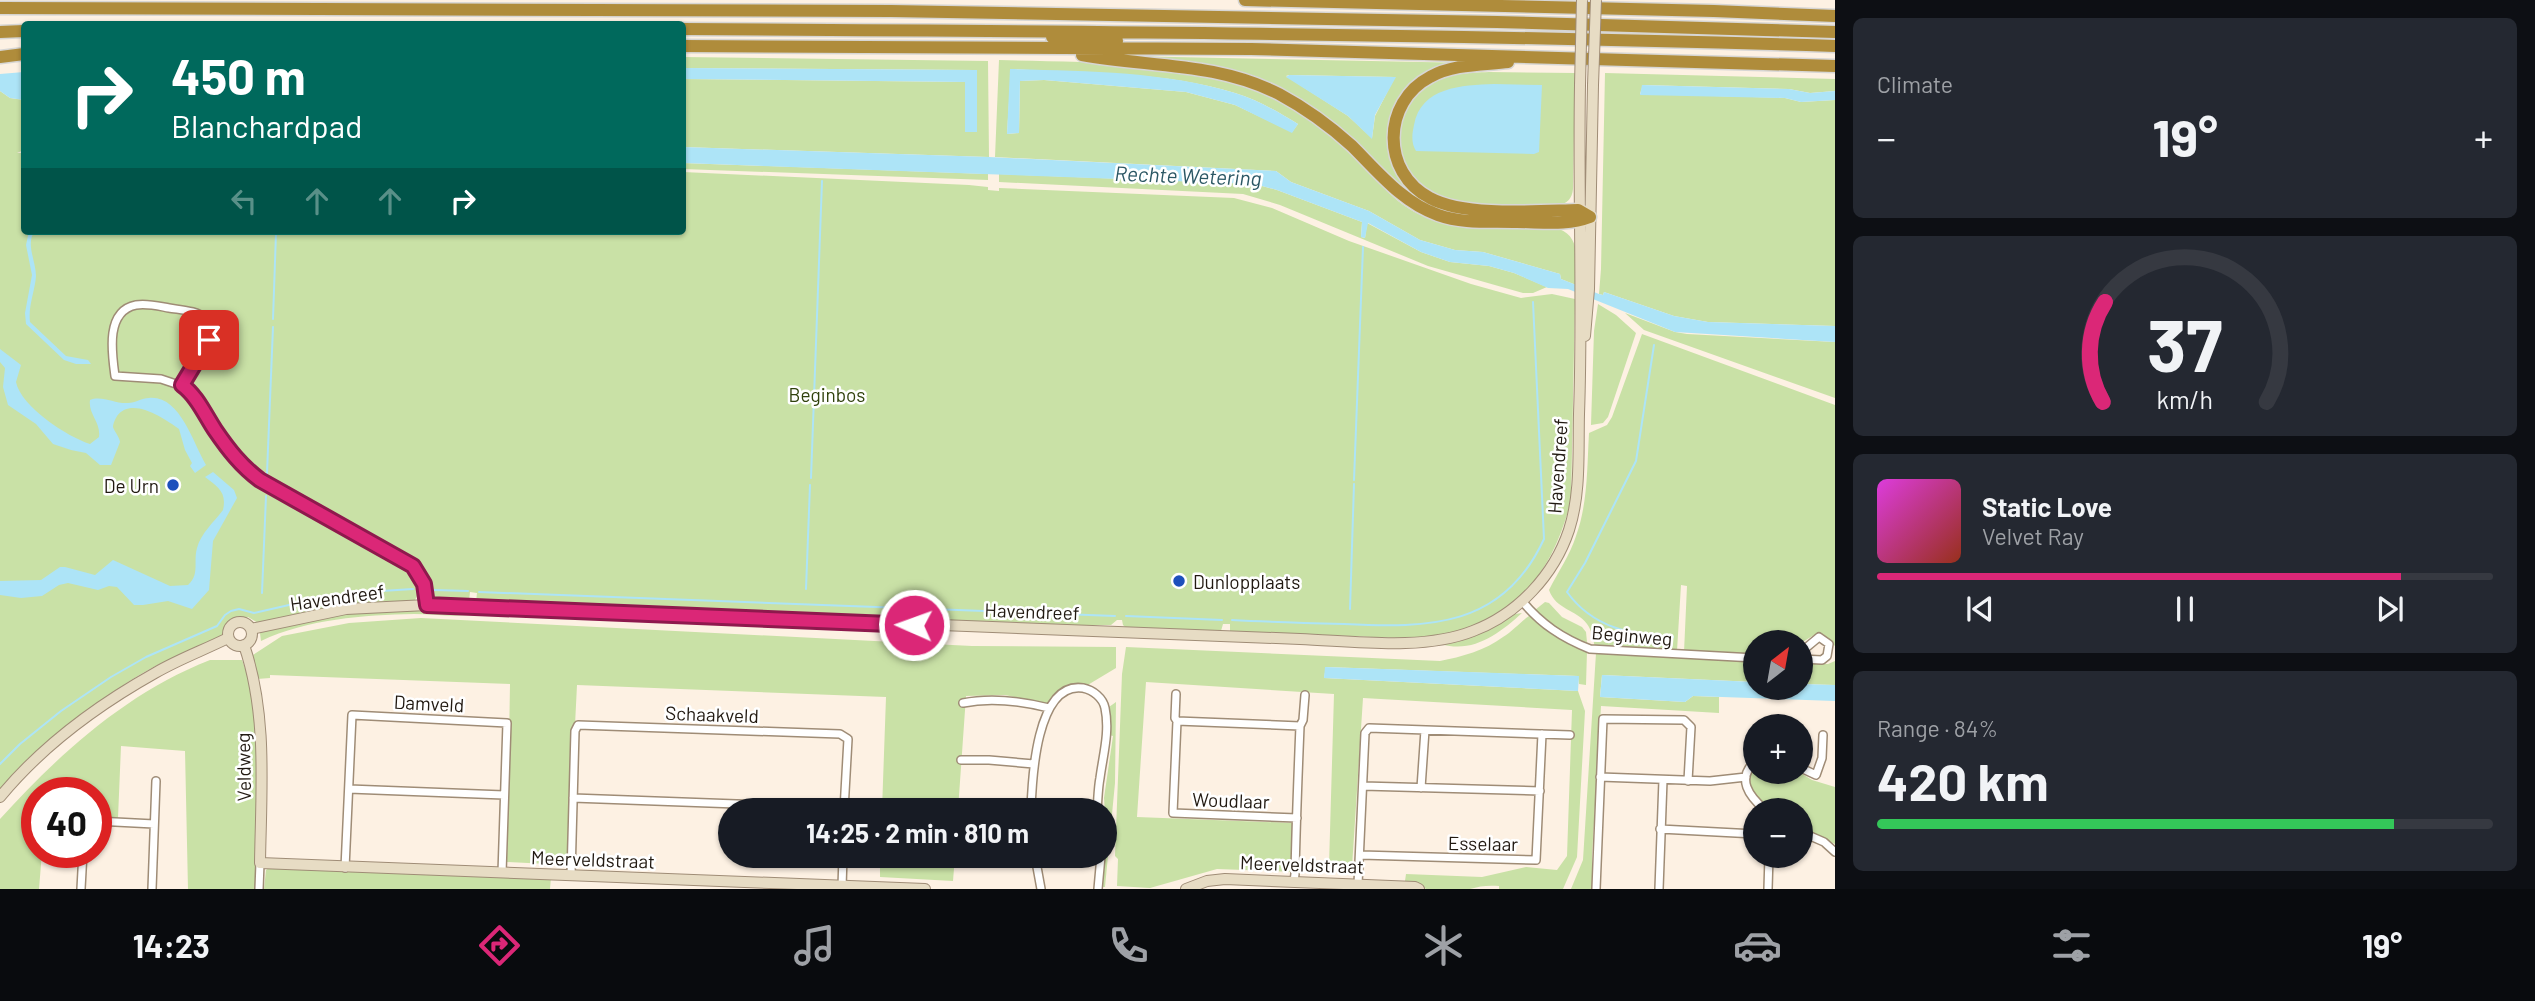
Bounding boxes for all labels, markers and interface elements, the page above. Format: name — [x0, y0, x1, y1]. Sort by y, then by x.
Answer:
text: 450 m — [171, 46, 306, 105]
icon: right — [56, 49, 147, 140]
text: Climate — [1877, 70, 1953, 98]
text: 19° — [2152, 105, 2218, 167]
text: Blanchardpad — [171, 106, 363, 144]
text: − — [1877, 114, 1896, 160]
text: + — [2474, 114, 2493, 160]
water label: Rechte Wetering — [1114, 160, 1262, 190]
icon: left — [225, 182, 263, 220]
icon: ahead — [298, 182, 336, 220]
icon: ahead — [371, 182, 409, 220]
icon: right — [444, 182, 482, 220]
text: 37 — [2147, 299, 2223, 387]
pin — [179, 310, 239, 370]
icon: arrive — [190, 321, 228, 359]
park label: Beginbos — [788, 383, 866, 406]
text: km/h — [2157, 383, 2213, 413]
street label: Havendreef — [1542, 418, 1572, 514]
place label: De Urn — [104, 474, 159, 497]
marker: De Urn — [165, 477, 181, 493]
text: Static Love — [1982, 491, 2112, 522]
text: Velvet Ray — [1982, 522, 2084, 550]
place label: Dunlopplaats — [1193, 570, 1300, 593]
marker: Dunlopplaats — [1171, 573, 1187, 589]
street label: Havendreef — [288, 579, 386, 615]
position arrow — [877, 588, 951, 662]
icon: previous — [1961, 590, 1999, 628]
icon: pause — [2166, 590, 2204, 628]
icon: next — [2371, 590, 2409, 628]
street label: Havendreef — [984, 598, 1080, 624]
street label: Beginweg — [1591, 620, 1673, 650]
north arrow — [1743, 630, 1813, 700]
map controls — [1743, 630, 1813, 868]
street label: Damveld — [393, 690, 465, 716]
street label: Schaakveld — [665, 701, 759, 727]
button: + — [1743, 714, 1813, 784]
text: Range · 84% — [1877, 714, 1998, 742]
street label: Veldweg — [231, 732, 255, 802]
text: 420 km — [1877, 749, 2049, 811]
speed limit sign: 40 — [21, 777, 112, 868]
street label: Woudlaar — [1192, 787, 1270, 813]
button: − — [1743, 798, 1813, 868]
text: 14:25 · 2 min · 810 m — [806, 817, 1029, 848]
street label: Esselaar — [1448, 831, 1518, 855]
street label: Meerveldstraat — [531, 845, 655, 873]
street label: Meerveldstraat — [1240, 850, 1364, 878]
icon: directions — [475, 921, 524, 970]
icon: music — [790, 921, 839, 970]
icon: phone — [1104, 921, 1153, 970]
icon: climate — [1419, 921, 1468, 970]
icon: car — [1733, 921, 1782, 970]
icon: filters — [2047, 921, 2096, 970]
text: 14:23 — [133, 926, 210, 964]
text: 19° — [2362, 926, 2402, 964]

